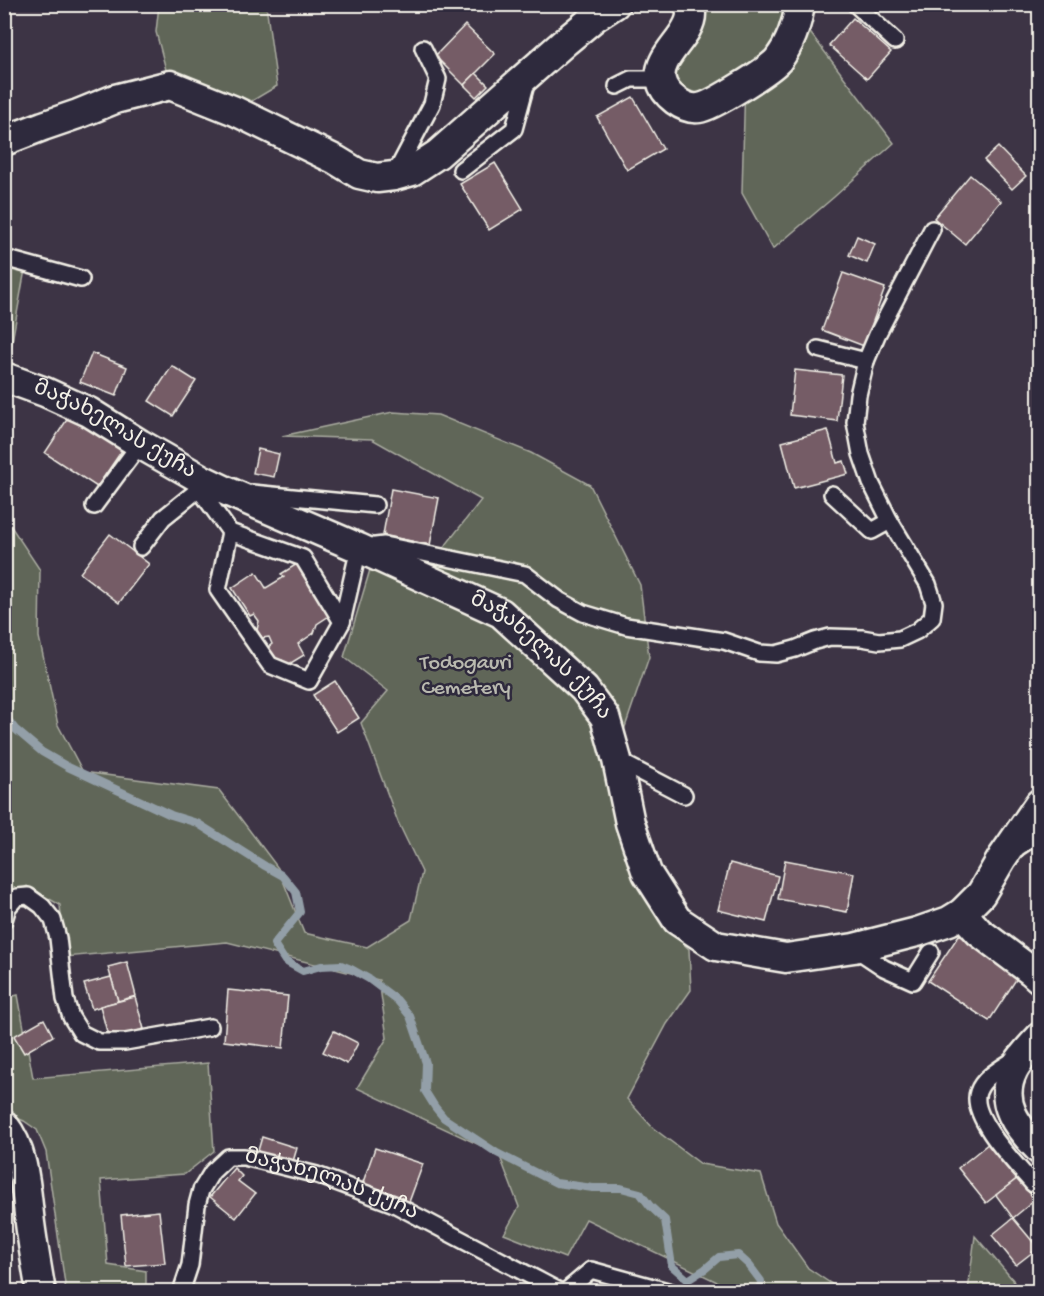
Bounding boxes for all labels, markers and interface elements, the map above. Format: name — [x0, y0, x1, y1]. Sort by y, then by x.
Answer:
street label: მაჭახელას ქუჩა — [30, 376, 200, 486]
street label: მაჭახელას ქუჩა — [466, 587, 616, 726]
park label: Todogauri Cemetery — [418, 651, 512, 702]
street label: მაჭახელას ქუჩა — [241, 1145, 422, 1227]

